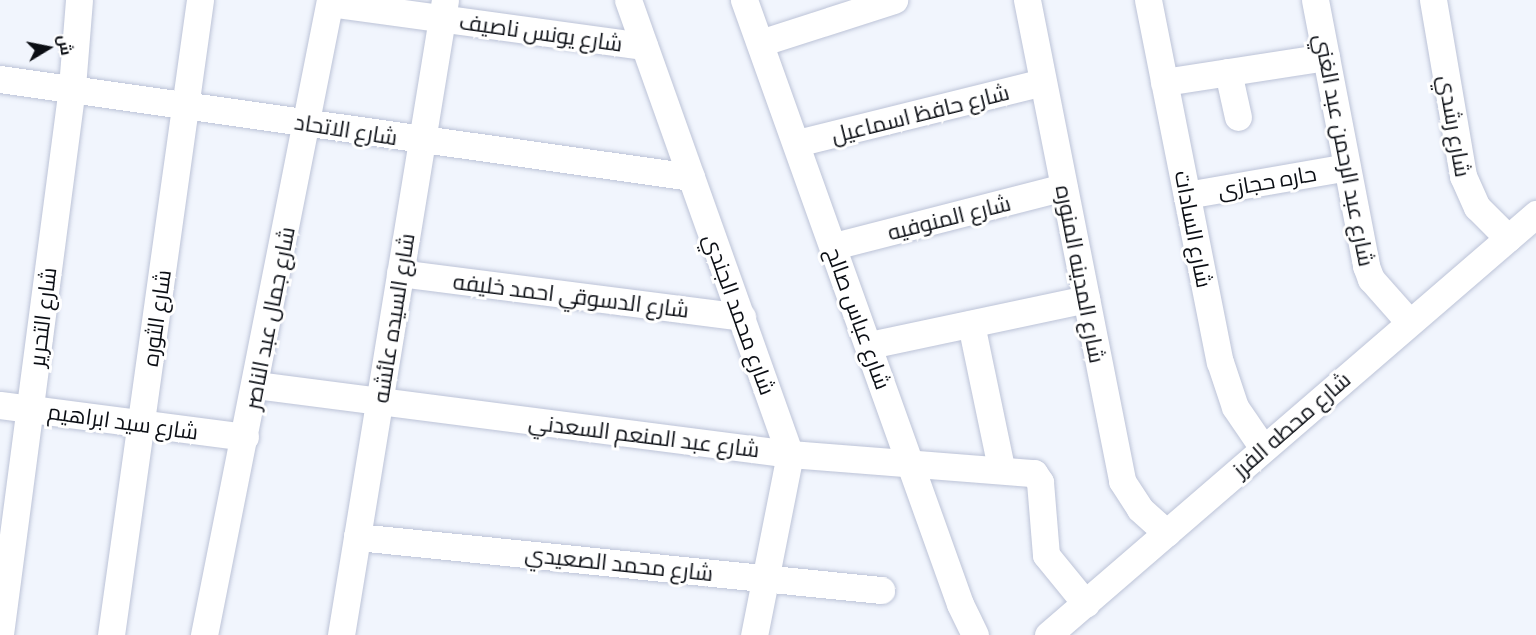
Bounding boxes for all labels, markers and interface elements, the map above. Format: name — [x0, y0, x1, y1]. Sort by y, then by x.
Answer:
street label: شارع يونس ناصيف — [458, 7, 624, 57]
north arrow — [18, 18, 78, 78]
street label: شارع عبد الرحمن عبد الغني — [1310, 32, 1380, 268]
text: ش — [55, 33, 77, 57]
street label: شارع رشدي — [1433, 73, 1477, 179]
street label: شارع حافظ اسماعيل — [828, 78, 1012, 148]
street label: شارع الاتحاد — [293, 108, 399, 150]
street label: حاره حجازى — [1216, 159, 1318, 203]
street label: شارع السادات — [1170, 168, 1218, 290]
street label: شارع المدينه المنوره — [1051, 183, 1111, 365]
street label: شارع المنوفيه — [885, 189, 1013, 245]
street label: شارع جمال عبد الناصر — [238, 224, 300, 412]
street label: شارع محمد الجندي — [699, 230, 781, 398]
street label: شارع السيده عائشه — [367, 231, 419, 405]
street label: شارع عباس صالح — [821, 243, 897, 393]
street label: شارع التحرير — [23, 266, 61, 368]
street label: شارع الدسوقي احمد خليفه — [452, 267, 690, 323]
street label: شارع الثوره — [136, 268, 176, 368]
street label: شارع محطه الفرز — [1227, 366, 1355, 482]
street label: شارع سيد ابراهيم — [46, 397, 200, 445]
street label: شارع عبد المنعم السعدني — [527, 408, 761, 462]
street label: شارع محمد الصعيدي — [524, 540, 714, 586]

